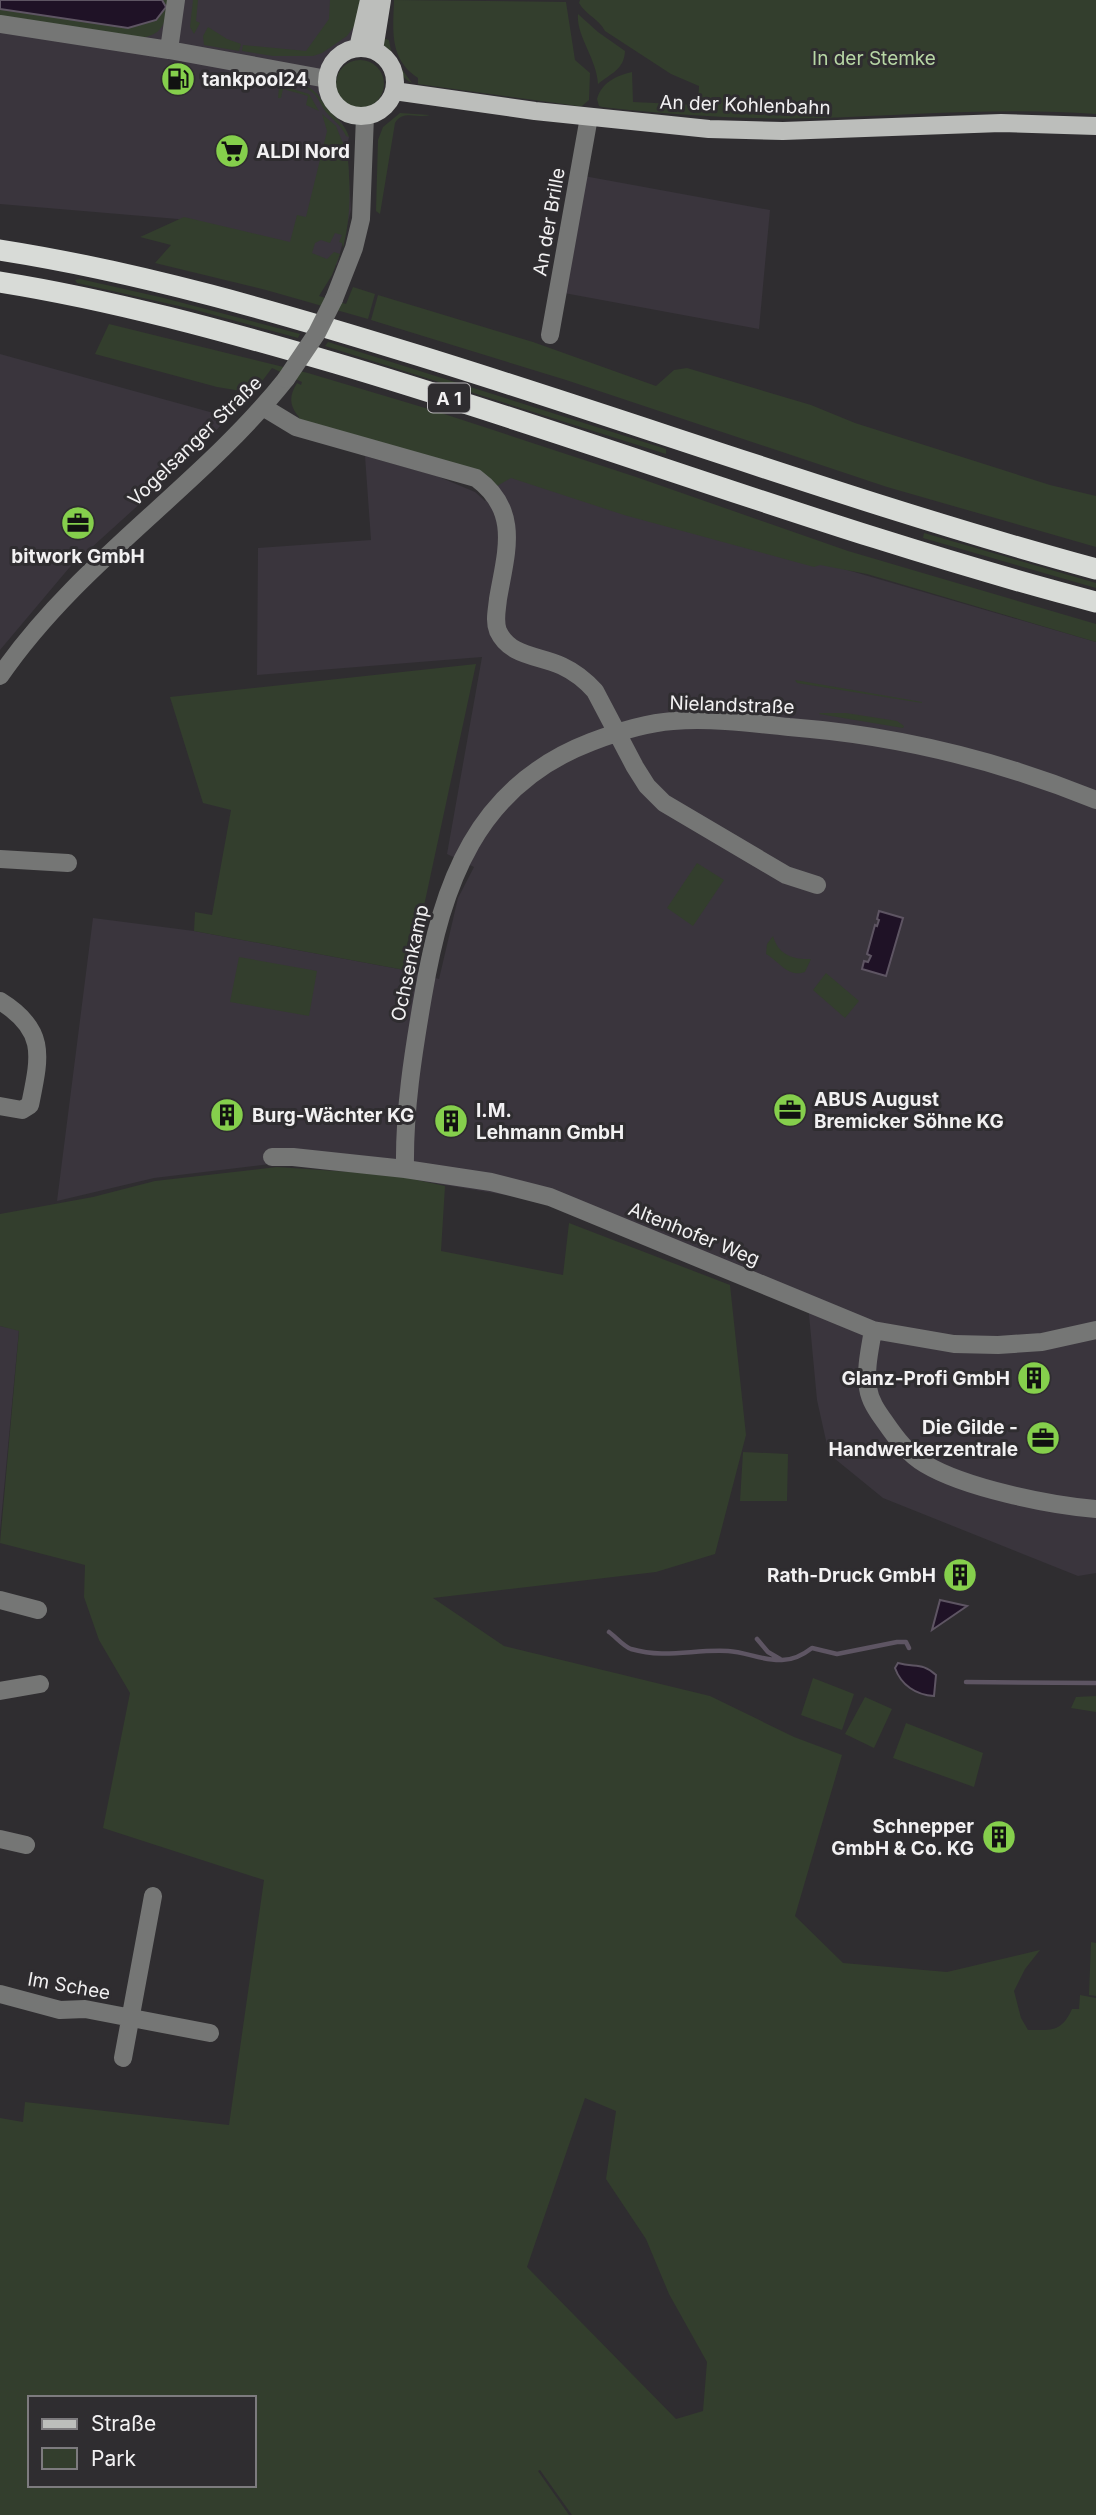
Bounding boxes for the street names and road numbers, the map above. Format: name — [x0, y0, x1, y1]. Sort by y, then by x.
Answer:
street label: An der Kohlenbahn — [659, 91, 831, 119]
street label: An der Brille — [528, 166, 570, 278]
street label: Vogelsanger Straße — [123, 371, 267, 511]
road number: A 1 — [428, 384, 470, 412]
street label: Nielandstraße — [669, 691, 795, 719]
street label: Ochsenkamp — [386, 903, 434, 1023]
street label: Altenhofer Weg — [625, 1197, 763, 1271]
street label: Im Schee — [26, 1967, 112, 2005]

